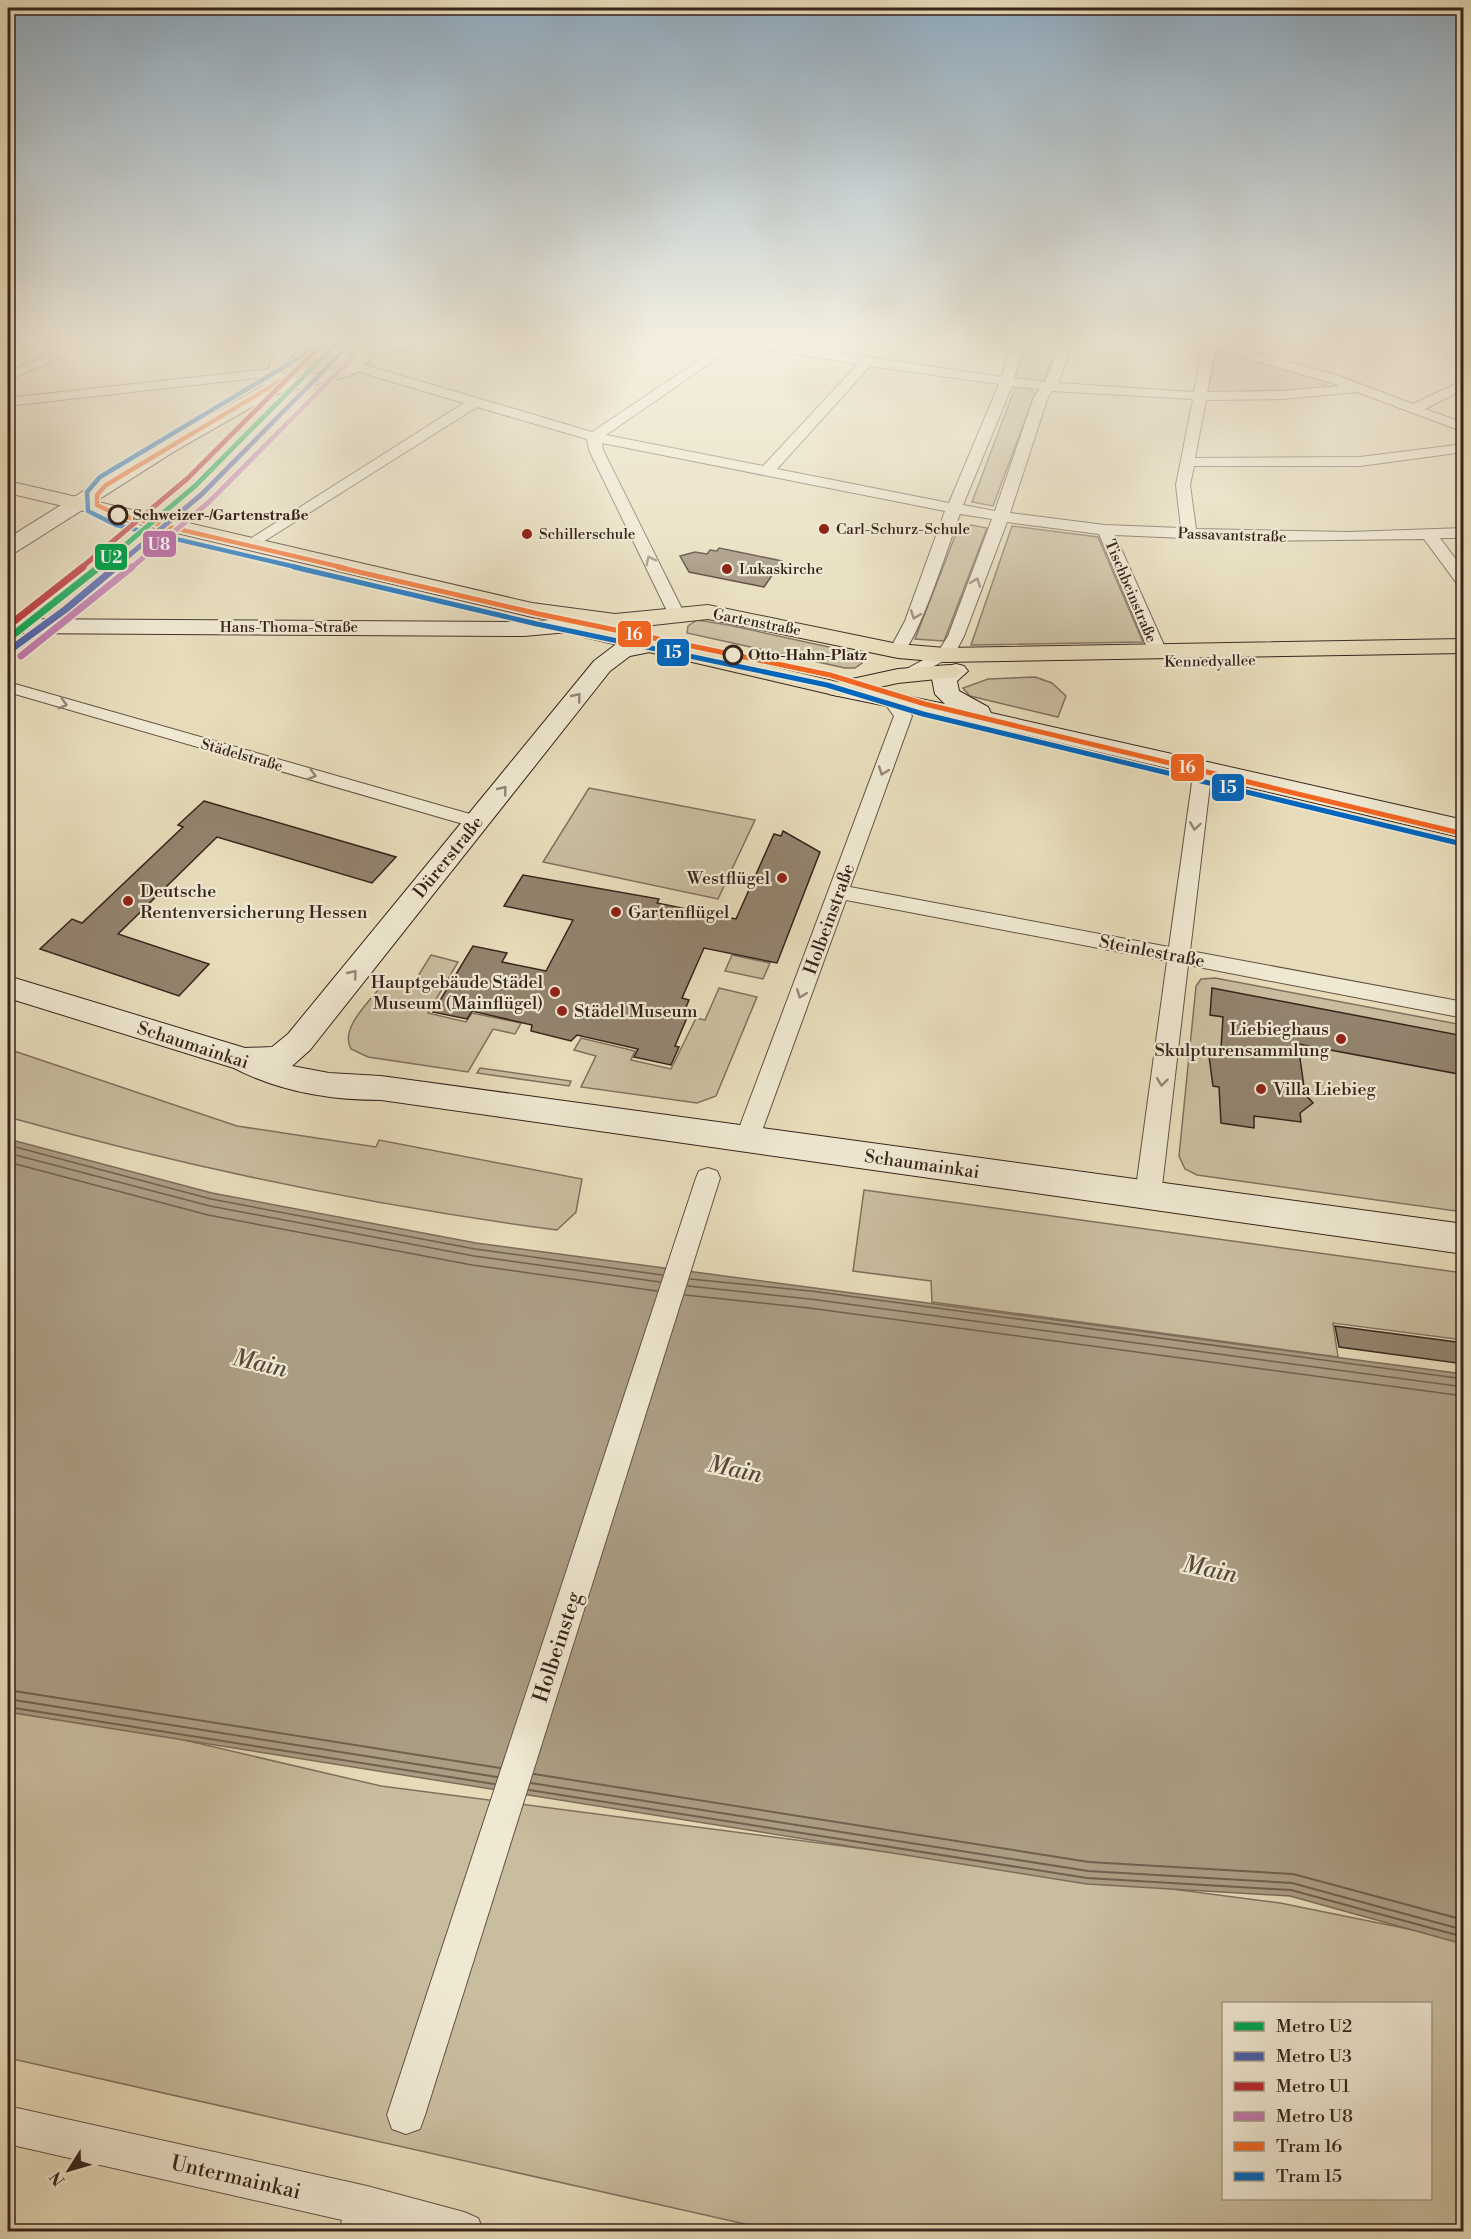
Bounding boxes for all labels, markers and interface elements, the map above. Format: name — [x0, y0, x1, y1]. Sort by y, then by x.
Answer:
marker: Schweizer-/Gartenstraße — [108, 505, 128, 525]
place label: Schweizer-/Gartenstraße — [133, 506, 309, 525]
place label: Carl-Schurz-Schule — [836, 520, 970, 539]
marker: Carl-Schurz-Schule — [817, 522, 831, 536]
street label: Passavantstraße — [1177, 524, 1287, 547]
place label: Schillerschule — [539, 525, 635, 544]
marker: Schillerschule — [520, 527, 534, 541]
line badge: U8 — [142, 530, 177, 558]
text: U8 — [148, 535, 170, 555]
street label: Tischbeinstraße — [1100, 537, 1161, 646]
line badge: U2 — [94, 543, 128, 571]
text: U2 — [100, 548, 122, 568]
one-way arrow — [645, 556, 657, 567]
place label: Lukaskirche — [739, 560, 823, 579]
marker: Lukaskirche — [720, 562, 734, 576]
one-way arrow — [969, 577, 982, 587]
street label: Gartenstraße — [711, 605, 803, 640]
one-way arrow — [910, 609, 922, 620]
street label: Hans-Thoma-Straße — [220, 618, 358, 637]
line badge: 16 — [617, 620, 652, 648]
text: 16 — [625, 625, 643, 645]
line badge: 15 — [656, 638, 690, 667]
text: 15 — [664, 643, 682, 663]
marker: Otto-Hahn-Platz — [723, 645, 743, 665]
place label: Otto-Hahn-Platz — [748, 646, 867, 665]
street label: Kennedyallee — [1164, 651, 1256, 672]
one-way arrow — [570, 692, 581, 703]
one-way arrow — [57, 697, 68, 709]
street label: Städelstraße — [199, 735, 285, 776]
line badge: 16 — [1170, 753, 1205, 782]
text: 16 — [1178, 758, 1196, 778]
one-way arrow — [877, 765, 890, 776]
one-way arrow — [306, 768, 316, 780]
line badge: 15 — [1211, 773, 1245, 802]
text: 15 — [1219, 778, 1237, 798]
one-way arrow — [495, 786, 506, 797]
street label: Dürerstraße — [408, 812, 489, 903]
one-way arrow — [1189, 822, 1201, 831]
street label: Holbeinstraße — [799, 861, 860, 978]
place label: Westflügel — [686, 867, 771, 890]
marker: Westflügel — [775, 871, 789, 885]
place label: Deutsche Rentenversicherung Hessen — [140, 880, 368, 924]
marker: Deutsche Rentenversicherung Hessen — [121, 894, 135, 908]
place label: Gartenflügel — [628, 901, 730, 924]
marker: Gartenflügel — [609, 905, 623, 919]
street label: Steinlestraße — [1097, 930, 1207, 973]
one-way arrow — [346, 969, 357, 980]
place label: Hauptgebäude Städel Museum (Mainflügel) — [371, 971, 544, 1015]
marker: Hauptgebäude Städel Museum (Mainflügel) — [548, 985, 562, 999]
one-way arrow — [796, 988, 809, 999]
place label: Städel Museum — [574, 1000, 698, 1023]
marker: Städel Museum — [555, 1004, 569, 1018]
street label: Schaumainkai — [134, 1017, 252, 1074]
place label: Liebieghaus Skulpturensammlung — [1154, 1018, 1330, 1062]
marker: Liebieghaus Skulpturensammlung — [1334, 1032, 1348, 1046]
one-way arrow — [1156, 1078, 1168, 1087]
place label: Villa Liebieg — [1272, 1078, 1376, 1101]
marker: Villa Liebieg — [1254, 1082, 1268, 1096]
street label: Schaumainkai — [863, 1145, 981, 1184]
water label: Main — [229, 1343, 291, 1385]
water label: Main — [705, 1450, 766, 1491]
water label: Main — [1180, 1550, 1241, 1591]
street label: Holbeinsteg — [528, 1589, 588, 1706]
legend — [1222, 2002, 1432, 2200]
text: Metro U2 — [1276, 2015, 1352, 2038]
text: Metro U3 — [1276, 2045, 1352, 2068]
text: Metro U1 — [1276, 2075, 1350, 2098]
text: Metro U8 — [1276, 2105, 1353, 2128]
text: Tram 16 — [1276, 2135, 1342, 2158]
north arrow — [39, 2140, 99, 2200]
street label: Untermainkai — [168, 2150, 303, 2206]
text: Tram 15 — [1276, 2165, 1342, 2188]
text: N — [46, 2167, 70, 2189]

